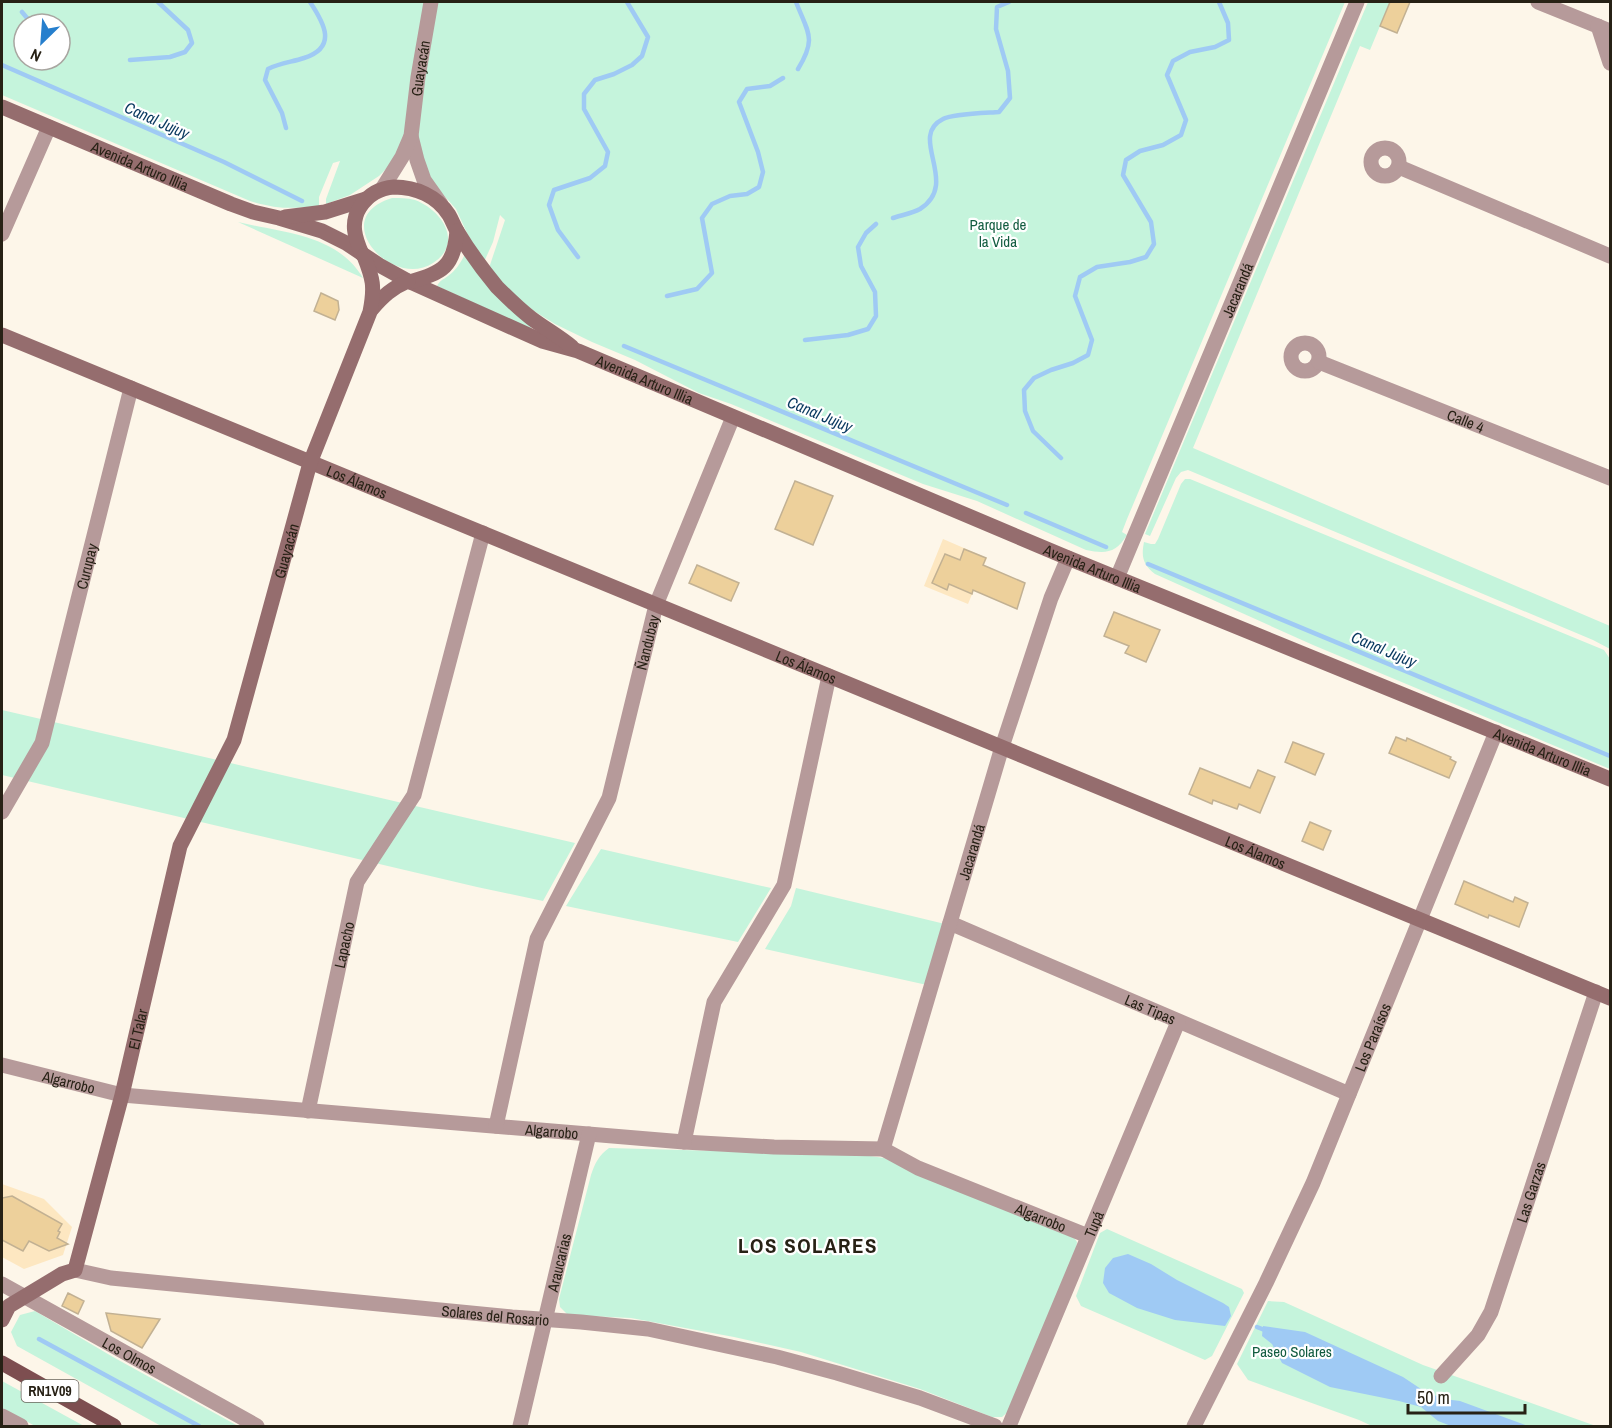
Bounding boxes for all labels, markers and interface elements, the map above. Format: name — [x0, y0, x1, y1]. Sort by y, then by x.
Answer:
north arrow — [12, 12, 72, 72]
street label: Guayacán — [405, 39, 435, 97]
text: N — [27, 44, 45, 68]
water label: Canal Jujuy — [121, 96, 194, 145]
street label: Avenida Arturo Illia — [87, 135, 192, 195]
park label: Parque de la Vida — [970, 214, 1027, 252]
street label: Jacarandá — [1216, 259, 1258, 321]
street label: Avenida Arturo Illia — [592, 349, 697, 409]
water label: Canal Jujuy — [784, 390, 857, 438]
street label: Calle 4 — [1444, 404, 1488, 437]
street label: Los Álamos — [324, 460, 390, 503]
street label: Guayacán — [268, 521, 303, 581]
street label: Avenida Arturo Illia — [1040, 538, 1145, 597]
street label: Curupay — [70, 540, 102, 591]
street label: Ñandubay — [630, 612, 664, 672]
water label: Canal Jujuy — [1348, 625, 1421, 673]
street label: Los Álamos — [773, 645, 840, 688]
street label: Avenida Arturo Illia — [1490, 722, 1595, 781]
street label: Jacarandá — [953, 821, 989, 882]
street label: Los Álamos — [1222, 830, 1289, 874]
street label: Lapacho — [328, 919, 359, 970]
street label: Las Tipas — [1122, 989, 1179, 1029]
street label: Los Paraísos — [1349, 1000, 1395, 1074]
street label: El Talar — [122, 1007, 152, 1052]
street label: Algarrobo — [40, 1065, 98, 1098]
street label: Algarrobo — [523, 1118, 579, 1144]
street label: Las Garzas — [1511, 1159, 1550, 1225]
street label: Algarrobo — [1011, 1197, 1070, 1237]
street label: Tupá — [1079, 1207, 1108, 1240]
street label: Araucarias — [541, 1231, 576, 1295]
district label: LOS SOLARES — [738, 1231, 878, 1260]
street label: Solares del Rosario — [440, 1300, 550, 1330]
street label: Los Olmos — [99, 1332, 160, 1379]
park label: Paseo Solares — [1252, 1341, 1332, 1362]
scale bar — [1408, 1377, 1525, 1415]
road number: RN1V09 — [22, 1380, 78, 1402]
text: 50 m — [1417, 1385, 1450, 1410]

